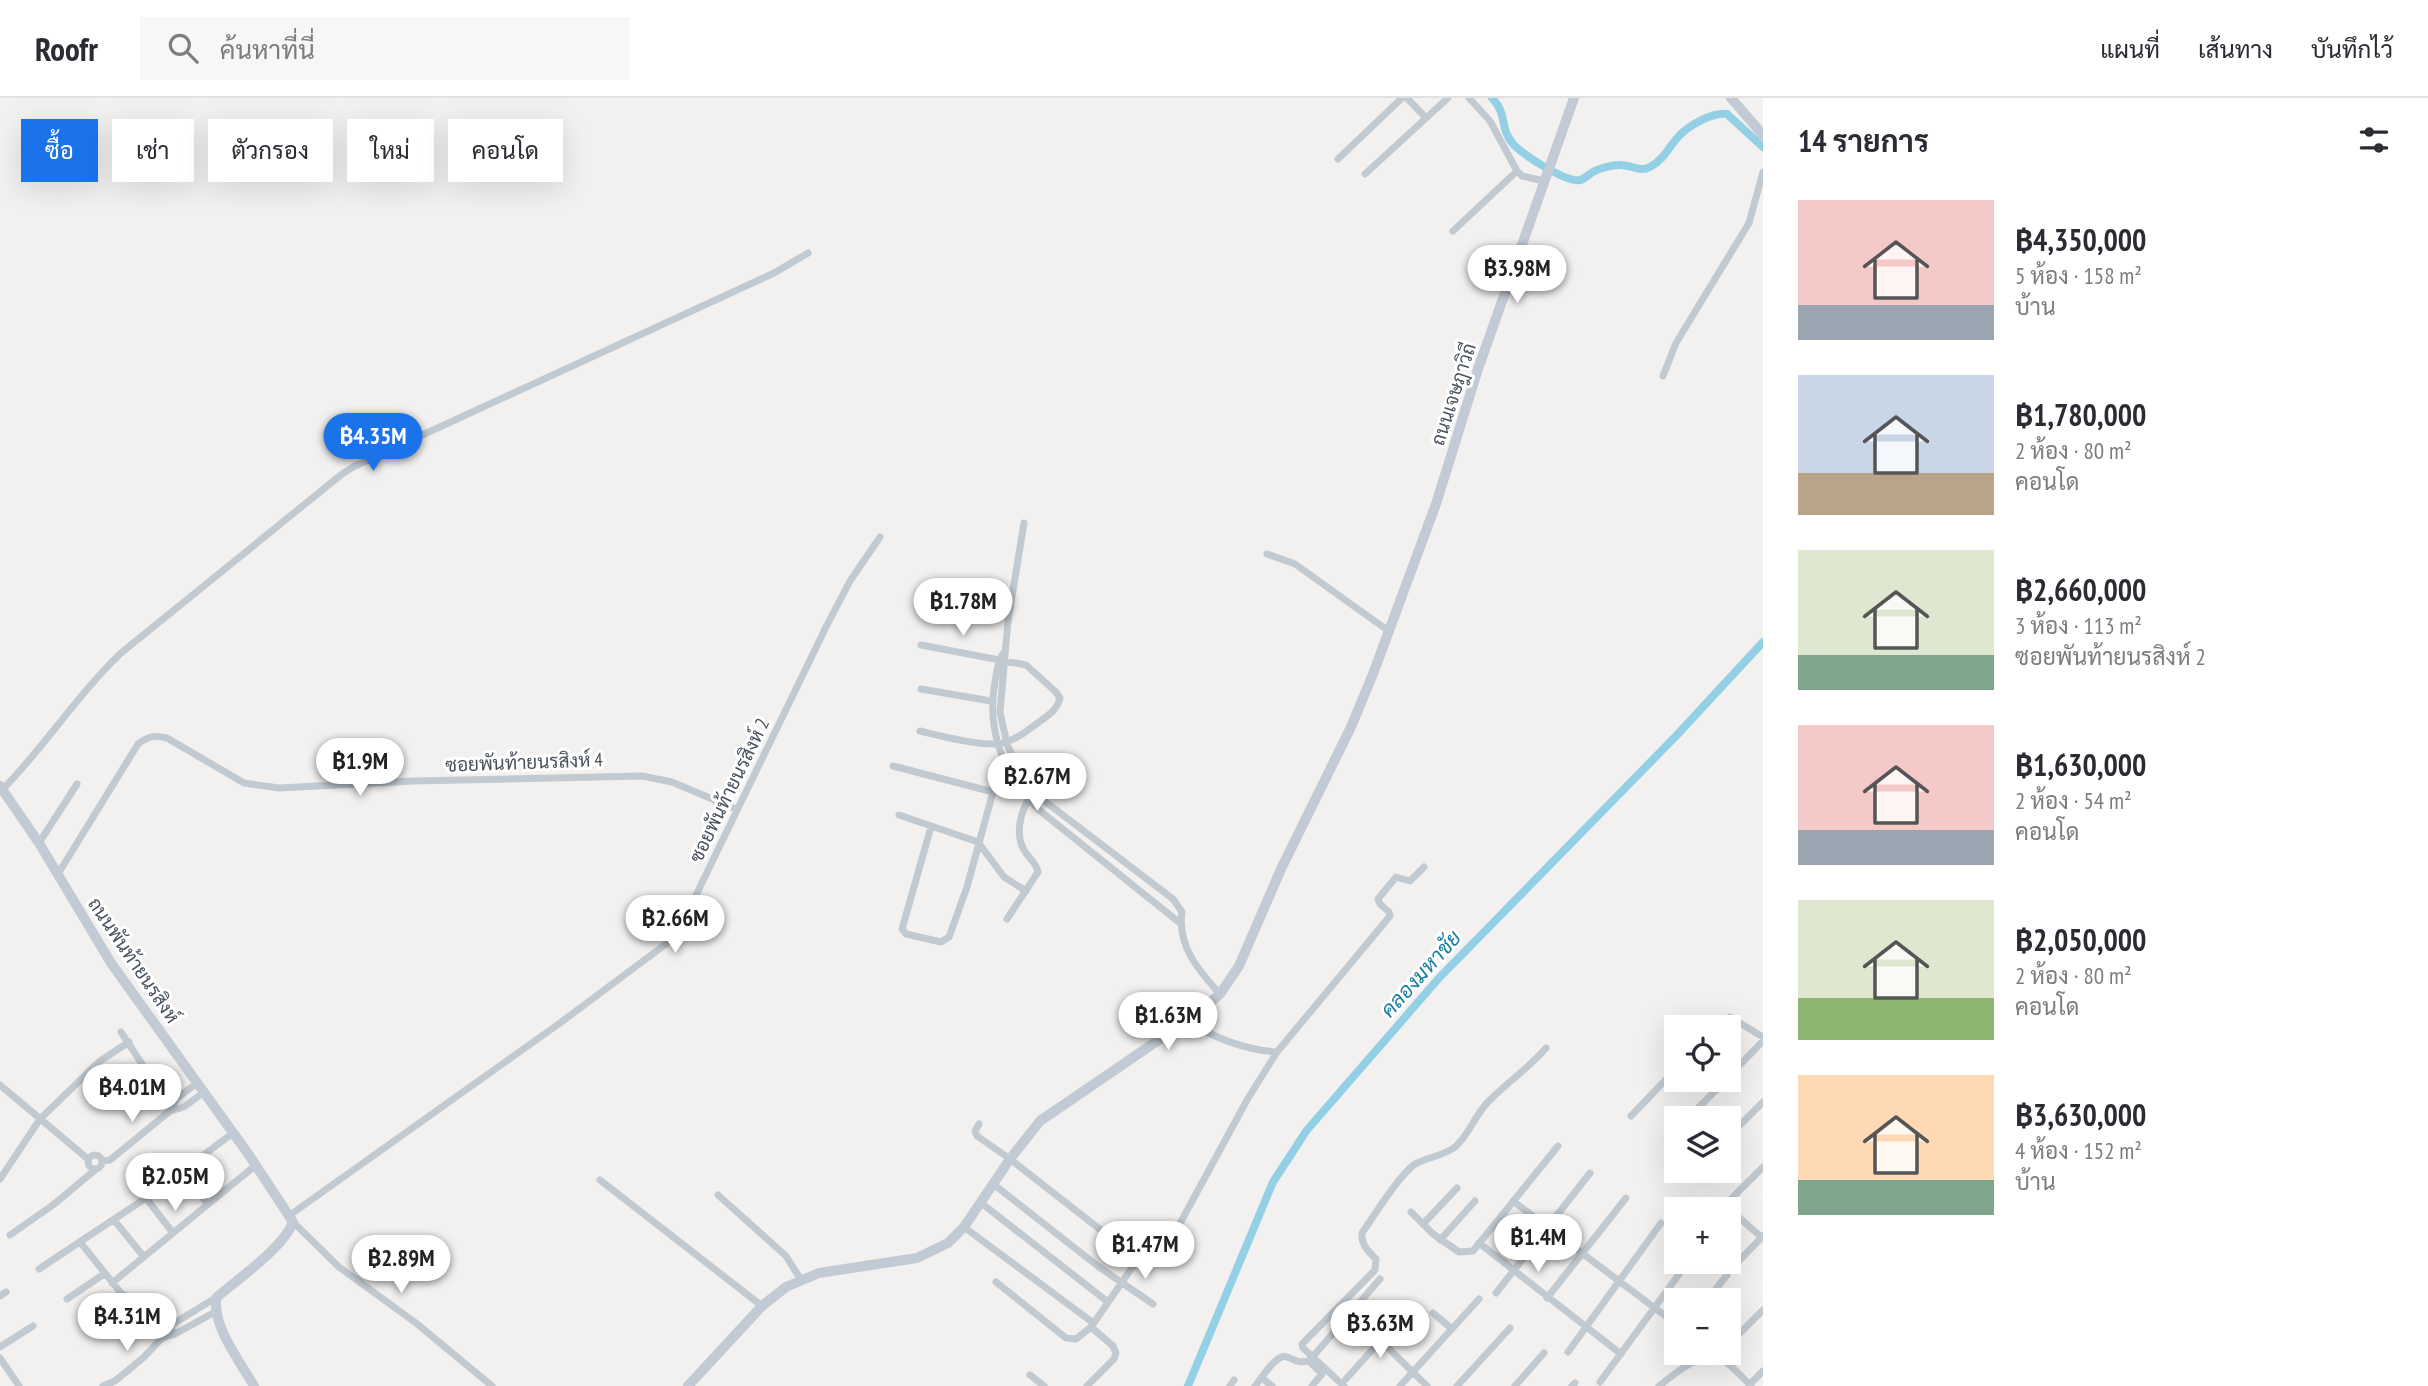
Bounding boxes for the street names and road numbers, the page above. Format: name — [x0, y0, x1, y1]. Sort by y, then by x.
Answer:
street label: ถนนเจษฎาวิถี — [1425, 340, 1482, 449]
street label: ซอยพันท้ายนรสิงห์ 2 — [684, 714, 774, 866]
street label: ซอยพันท้ายนรสิงห์ 4 — [445, 747, 604, 777]
street label: ถนนพันท้ายนรสิงห์ — [83, 893, 185, 1027]

